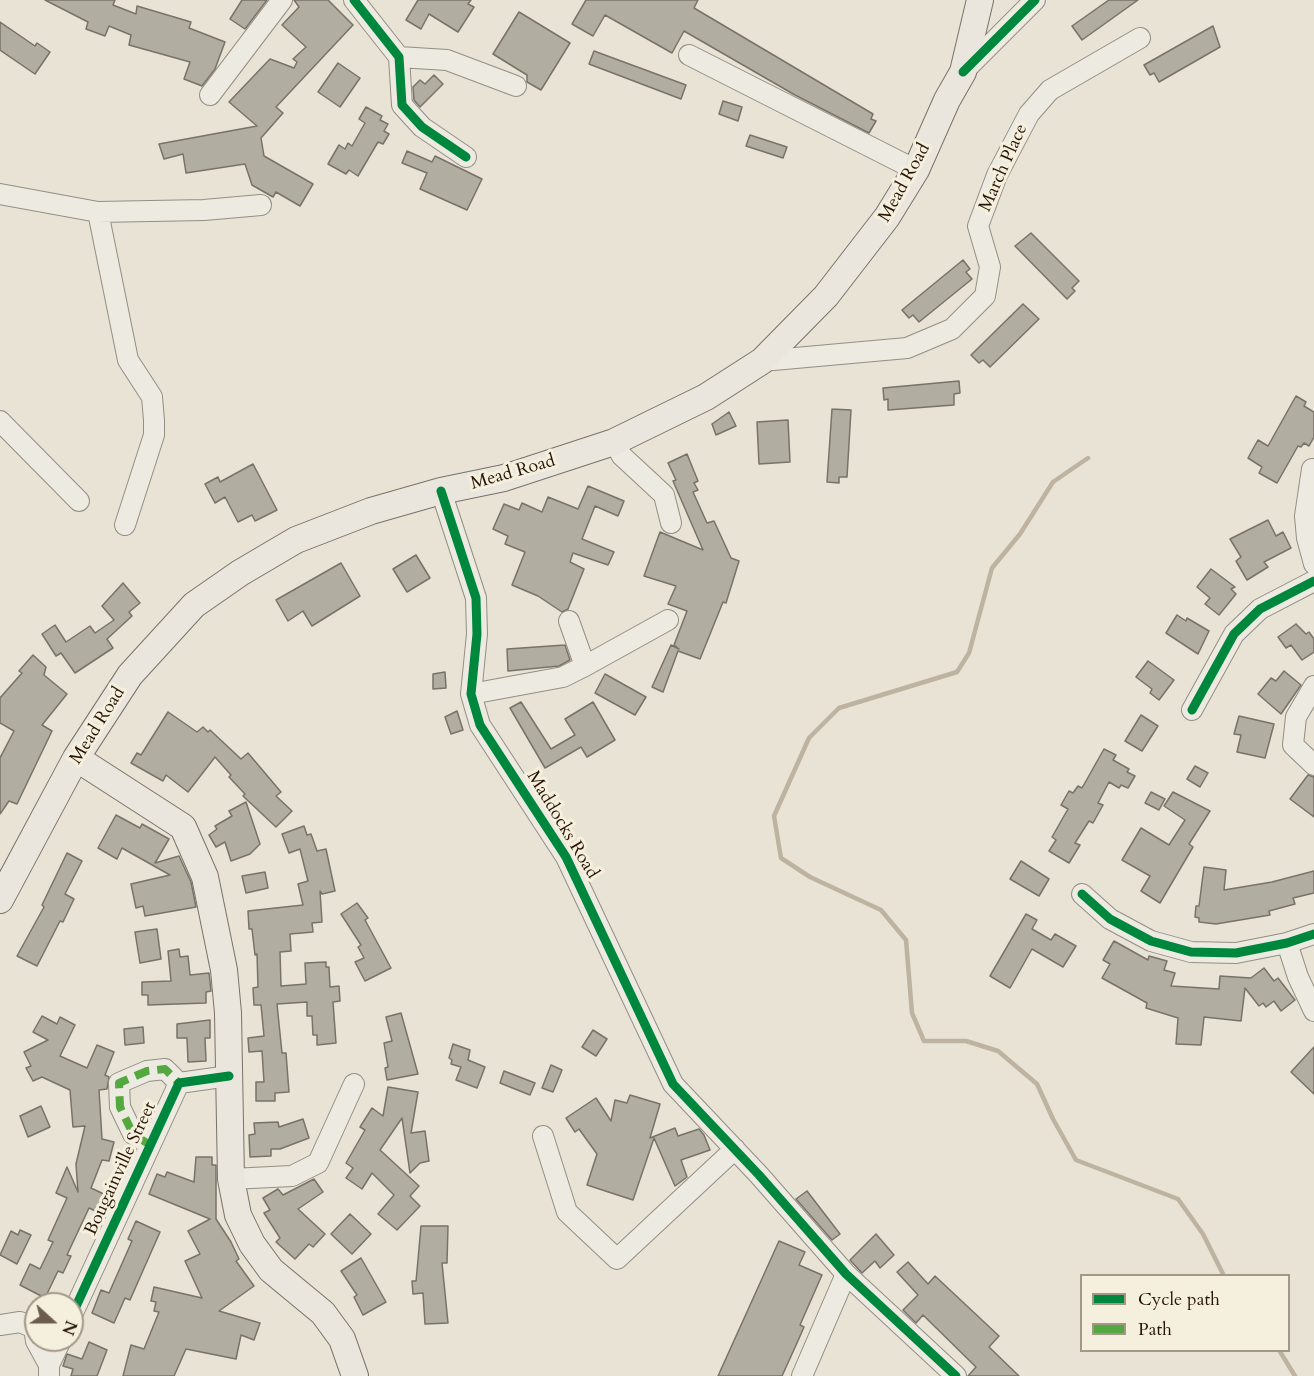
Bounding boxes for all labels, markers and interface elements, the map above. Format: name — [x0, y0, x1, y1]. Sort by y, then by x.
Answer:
street label: March Place — [975, 121, 1033, 215]
street label: Mead Road — [874, 140, 936, 226]
street label: Mead Road — [468, 451, 558, 495]
street label: Mead Road — [66, 683, 130, 769]
street label: Maddocks Road — [521, 767, 603, 883]
street label: Bougainville Street — [81, 1099, 161, 1239]
legend — [1080, 1274, 1290, 1352]
text: Cycle path — [1138, 1287, 1220, 1312]
north arrow — [24, 1292, 84, 1352]
text: N — [56, 1317, 82, 1338]
text: Path — [1138, 1317, 1172, 1342]

